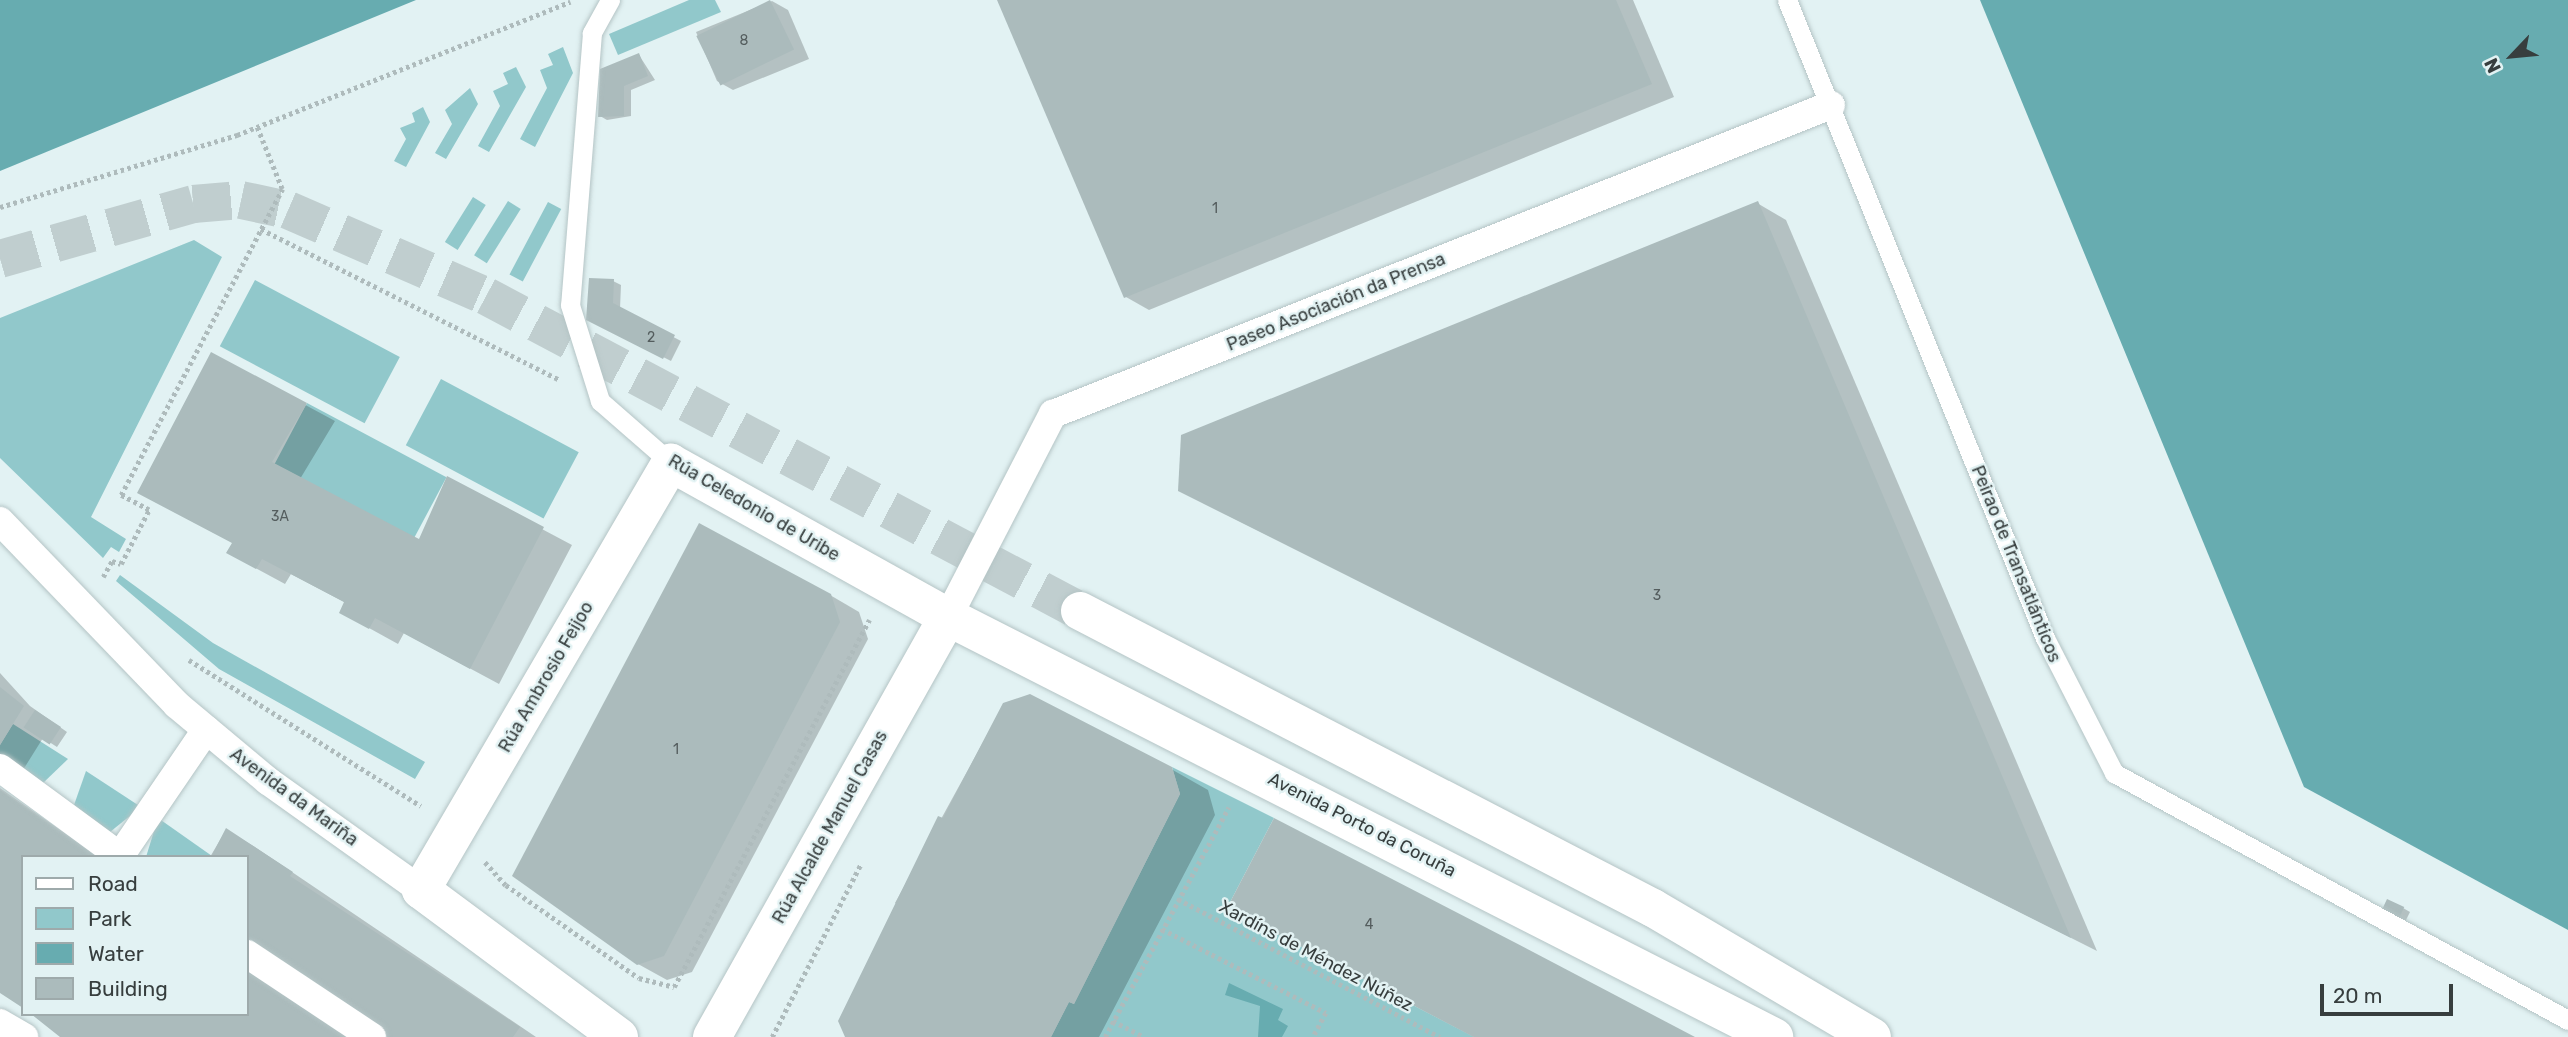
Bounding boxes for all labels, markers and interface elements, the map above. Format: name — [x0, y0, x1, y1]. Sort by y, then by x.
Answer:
north arrow — [2477, 21, 2547, 91]
house number: 8 — [740, 33, 748, 49]
text: N — [2479, 54, 2506, 77]
house number: 1 — [1212, 201, 1218, 217]
street label: Paseo Asociación da Prensa — [1223, 248, 1449, 356]
house number: 2 — [647, 330, 655, 346]
street label: Rúa Celedonio de Uribe — [664, 450, 844, 566]
street label: Peirao de Transatlánticos — [1966, 462, 2066, 666]
house number: 3A — [271, 509, 289, 525]
house number: 3 — [1653, 588, 1661, 604]
street label: Rúa Ambrosio Feijoo — [494, 598, 598, 756]
street label: Rúa Alcalde Manuel Casas — [768, 726, 892, 928]
house number: 1 — [673, 742, 679, 758]
street label: Avenida da Mariña — [226, 743, 362, 851]
street label: Avenida Porto da Coruña — [1265, 768, 1459, 882]
legend — [21, 855, 248, 1016]
text: Road — [88, 871, 138, 896]
street label: Xardíns de Méndez Núñez — [1216, 896, 1416, 1016]
text: Park — [88, 906, 132, 931]
house number: 4 — [1365, 917, 1373, 933]
text: Water — [88, 941, 144, 966]
scale bar — [2323, 970, 2456, 1014]
text: Building — [88, 976, 168, 1001]
text: 20 m — [2333, 983, 2382, 1008]

